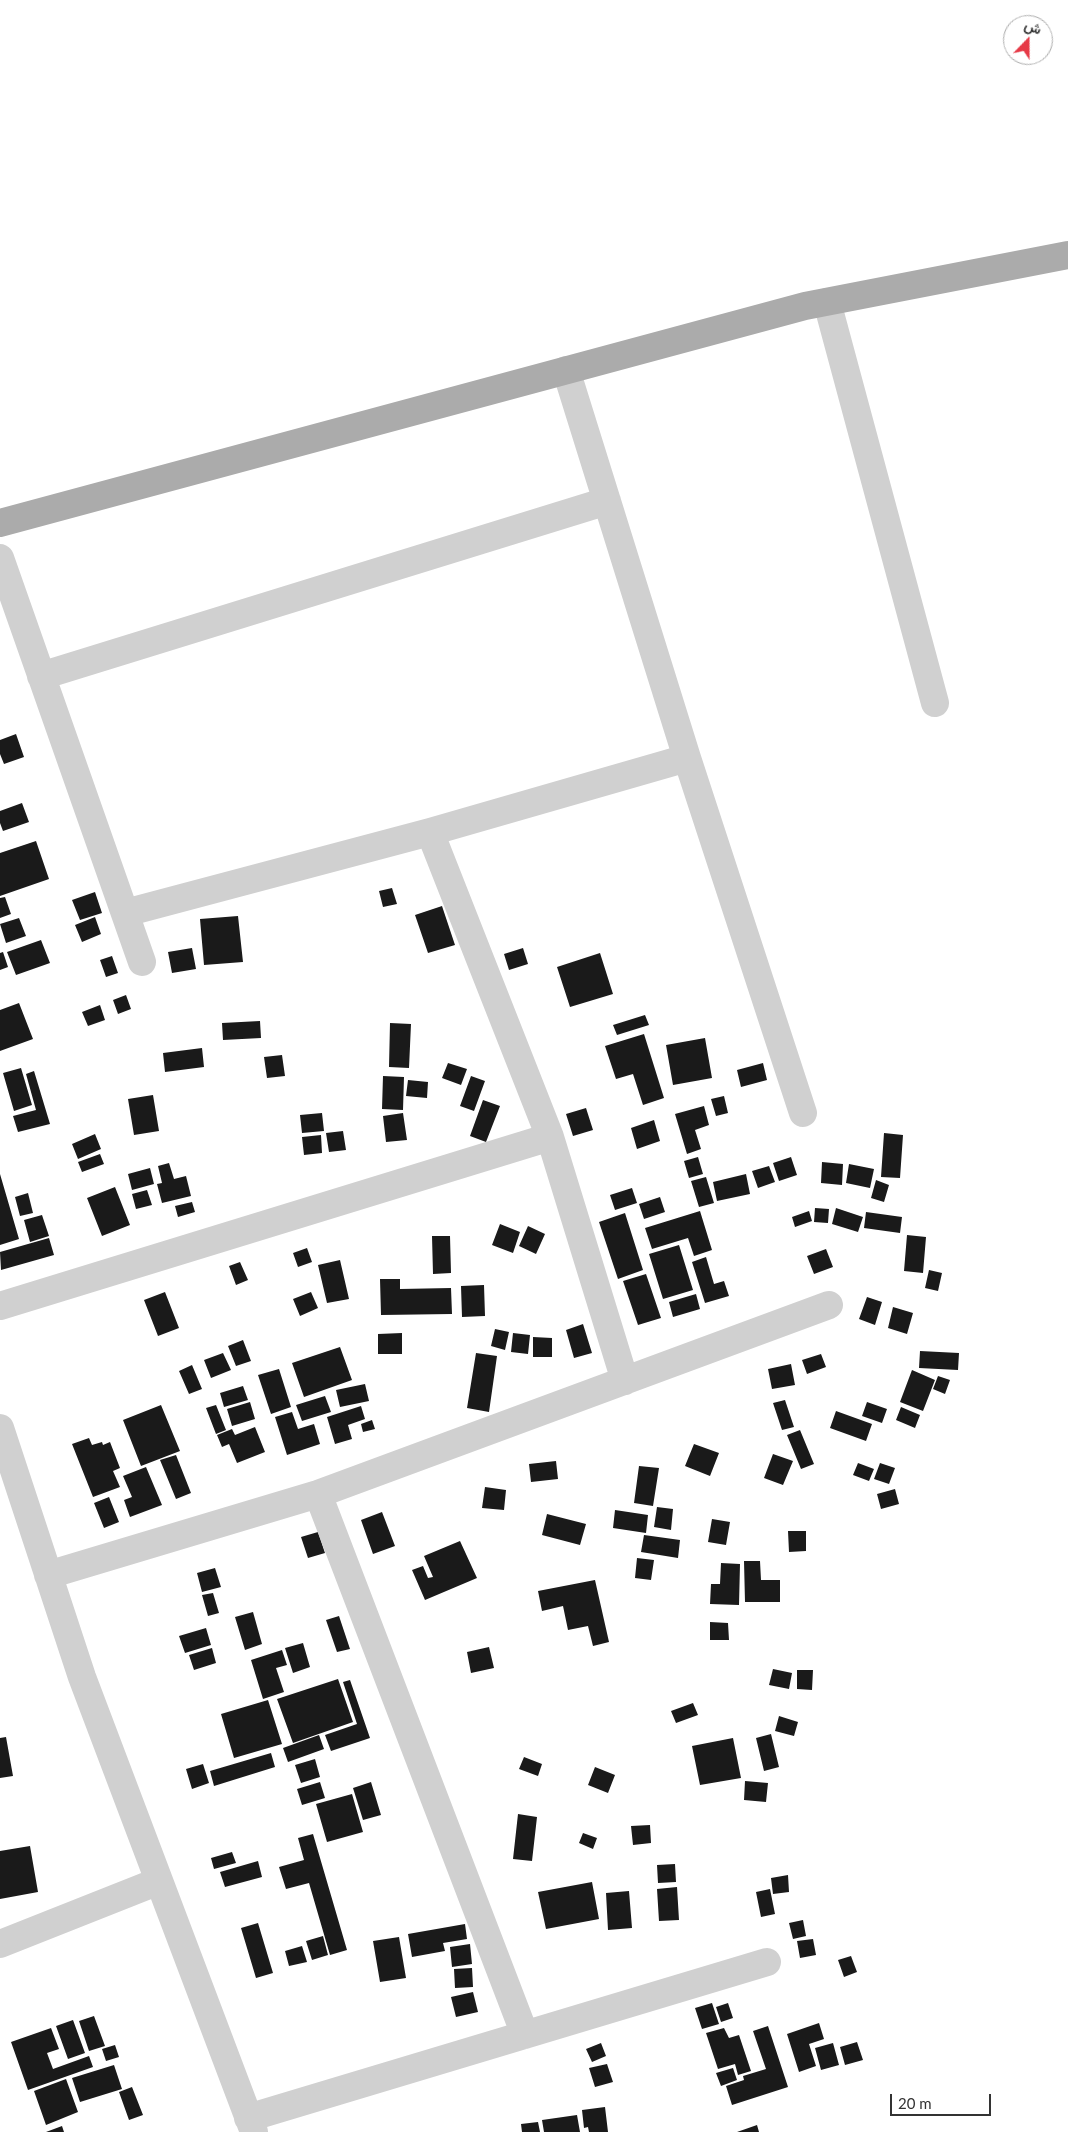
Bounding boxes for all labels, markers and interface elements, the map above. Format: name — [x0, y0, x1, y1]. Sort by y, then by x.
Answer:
north arrow — [1003, 15, 1053, 65]
text: ش — [1022, 16, 1044, 38]
scale bar — [893, 2084, 994, 2116]
text: 20 m — [898, 2094, 932, 2112]

